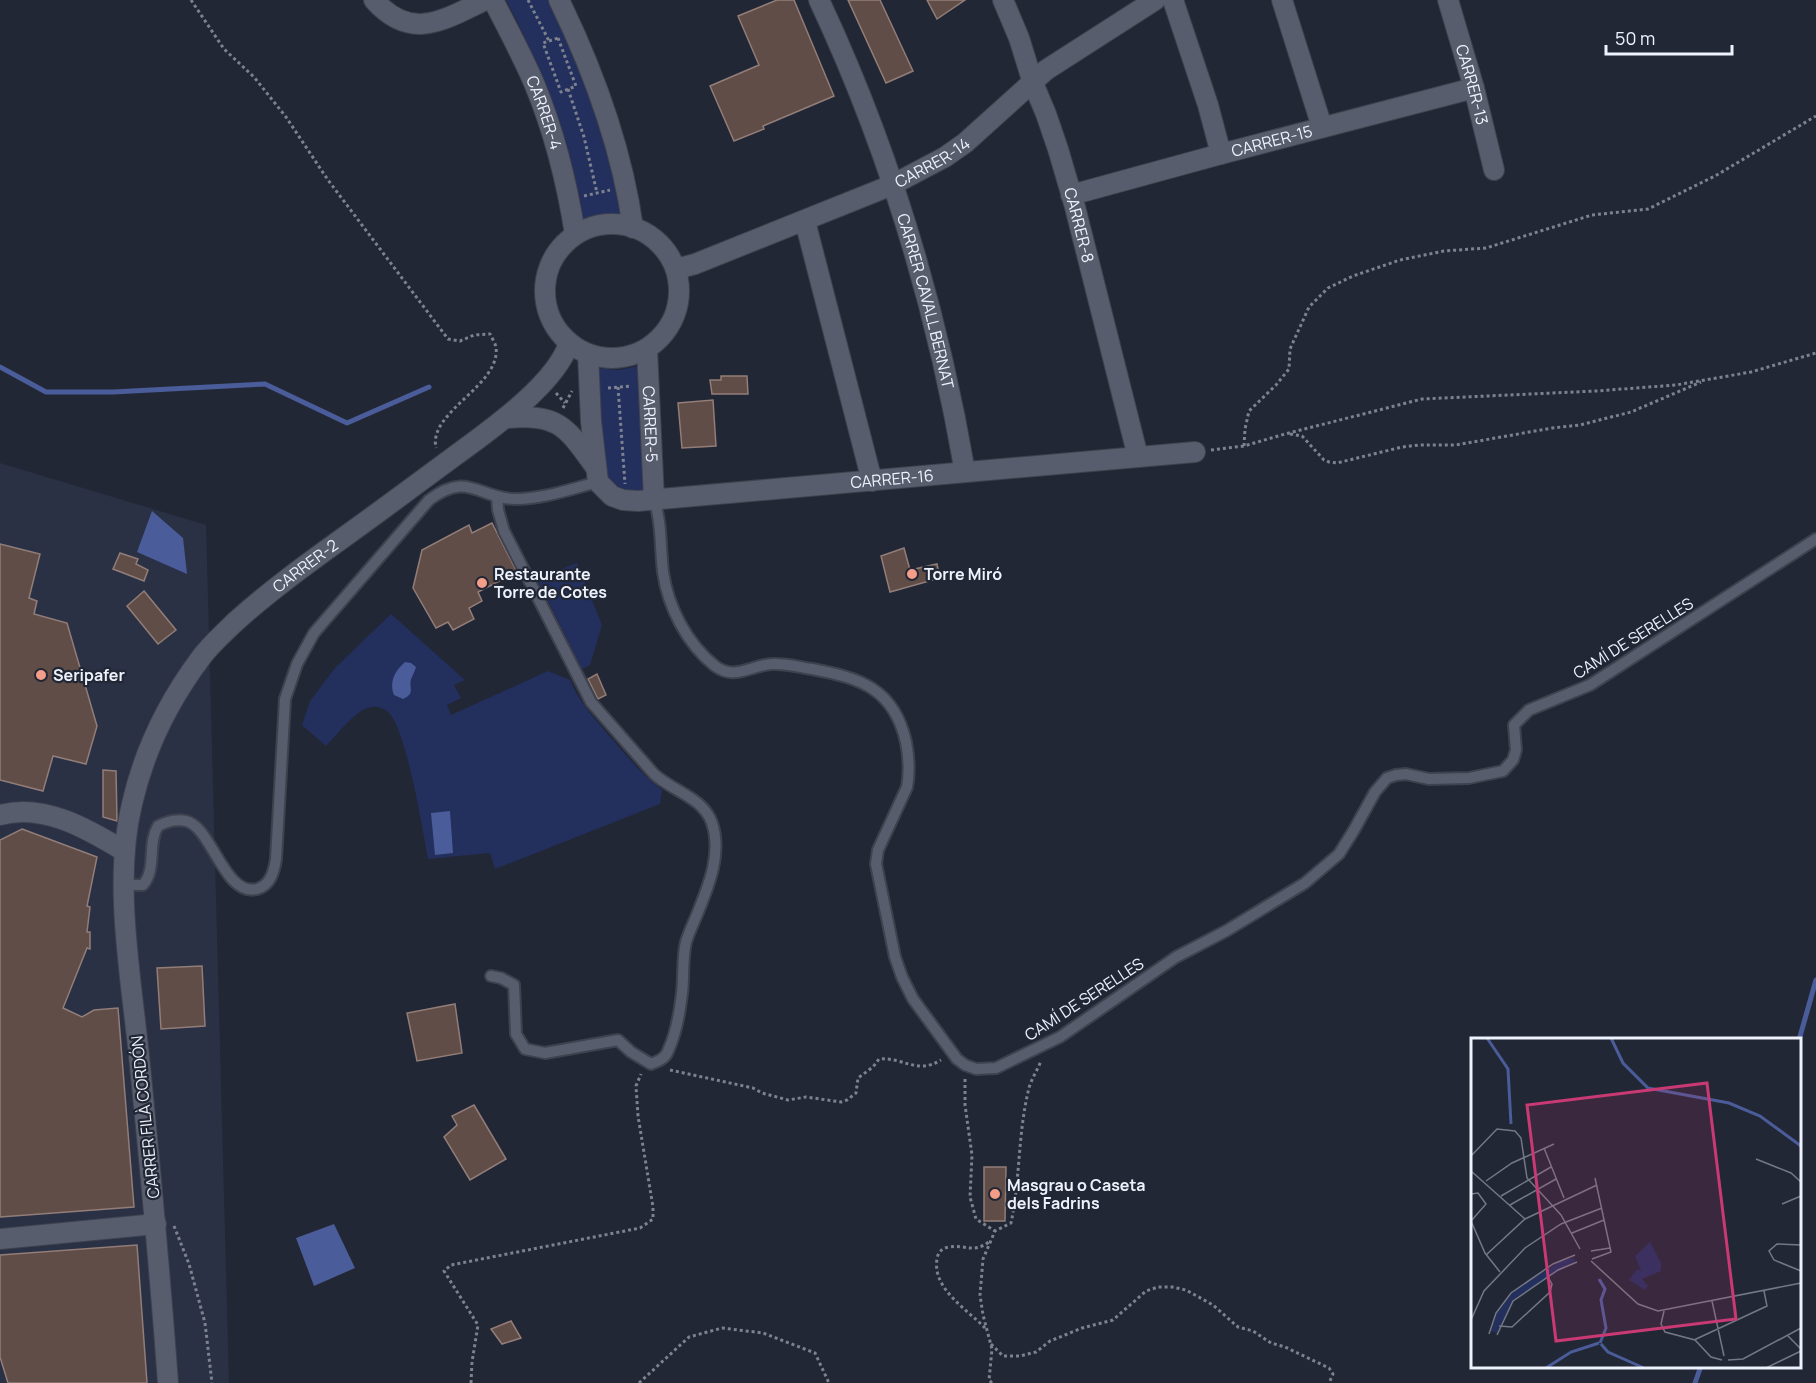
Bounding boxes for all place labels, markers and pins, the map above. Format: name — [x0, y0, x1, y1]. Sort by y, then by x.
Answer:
place label: Restaurante Torre de Cotes — [494, 563, 607, 603]
place label: Torre Miró — [924, 563, 1002, 585]
marker: Torre Miró — [905, 567, 919, 581]
marker: Restaurante Torre de Cotes — [475, 576, 489, 590]
place label: Seripafer — [53, 664, 125, 686]
marker: Seripafer — [34, 668, 48, 682]
place label: Masgrau o Caseta dels Fadrins — [1007, 1174, 1146, 1214]
marker: Masgrau o Caseta dels Fadrins — [988, 1187, 1002, 1201]

